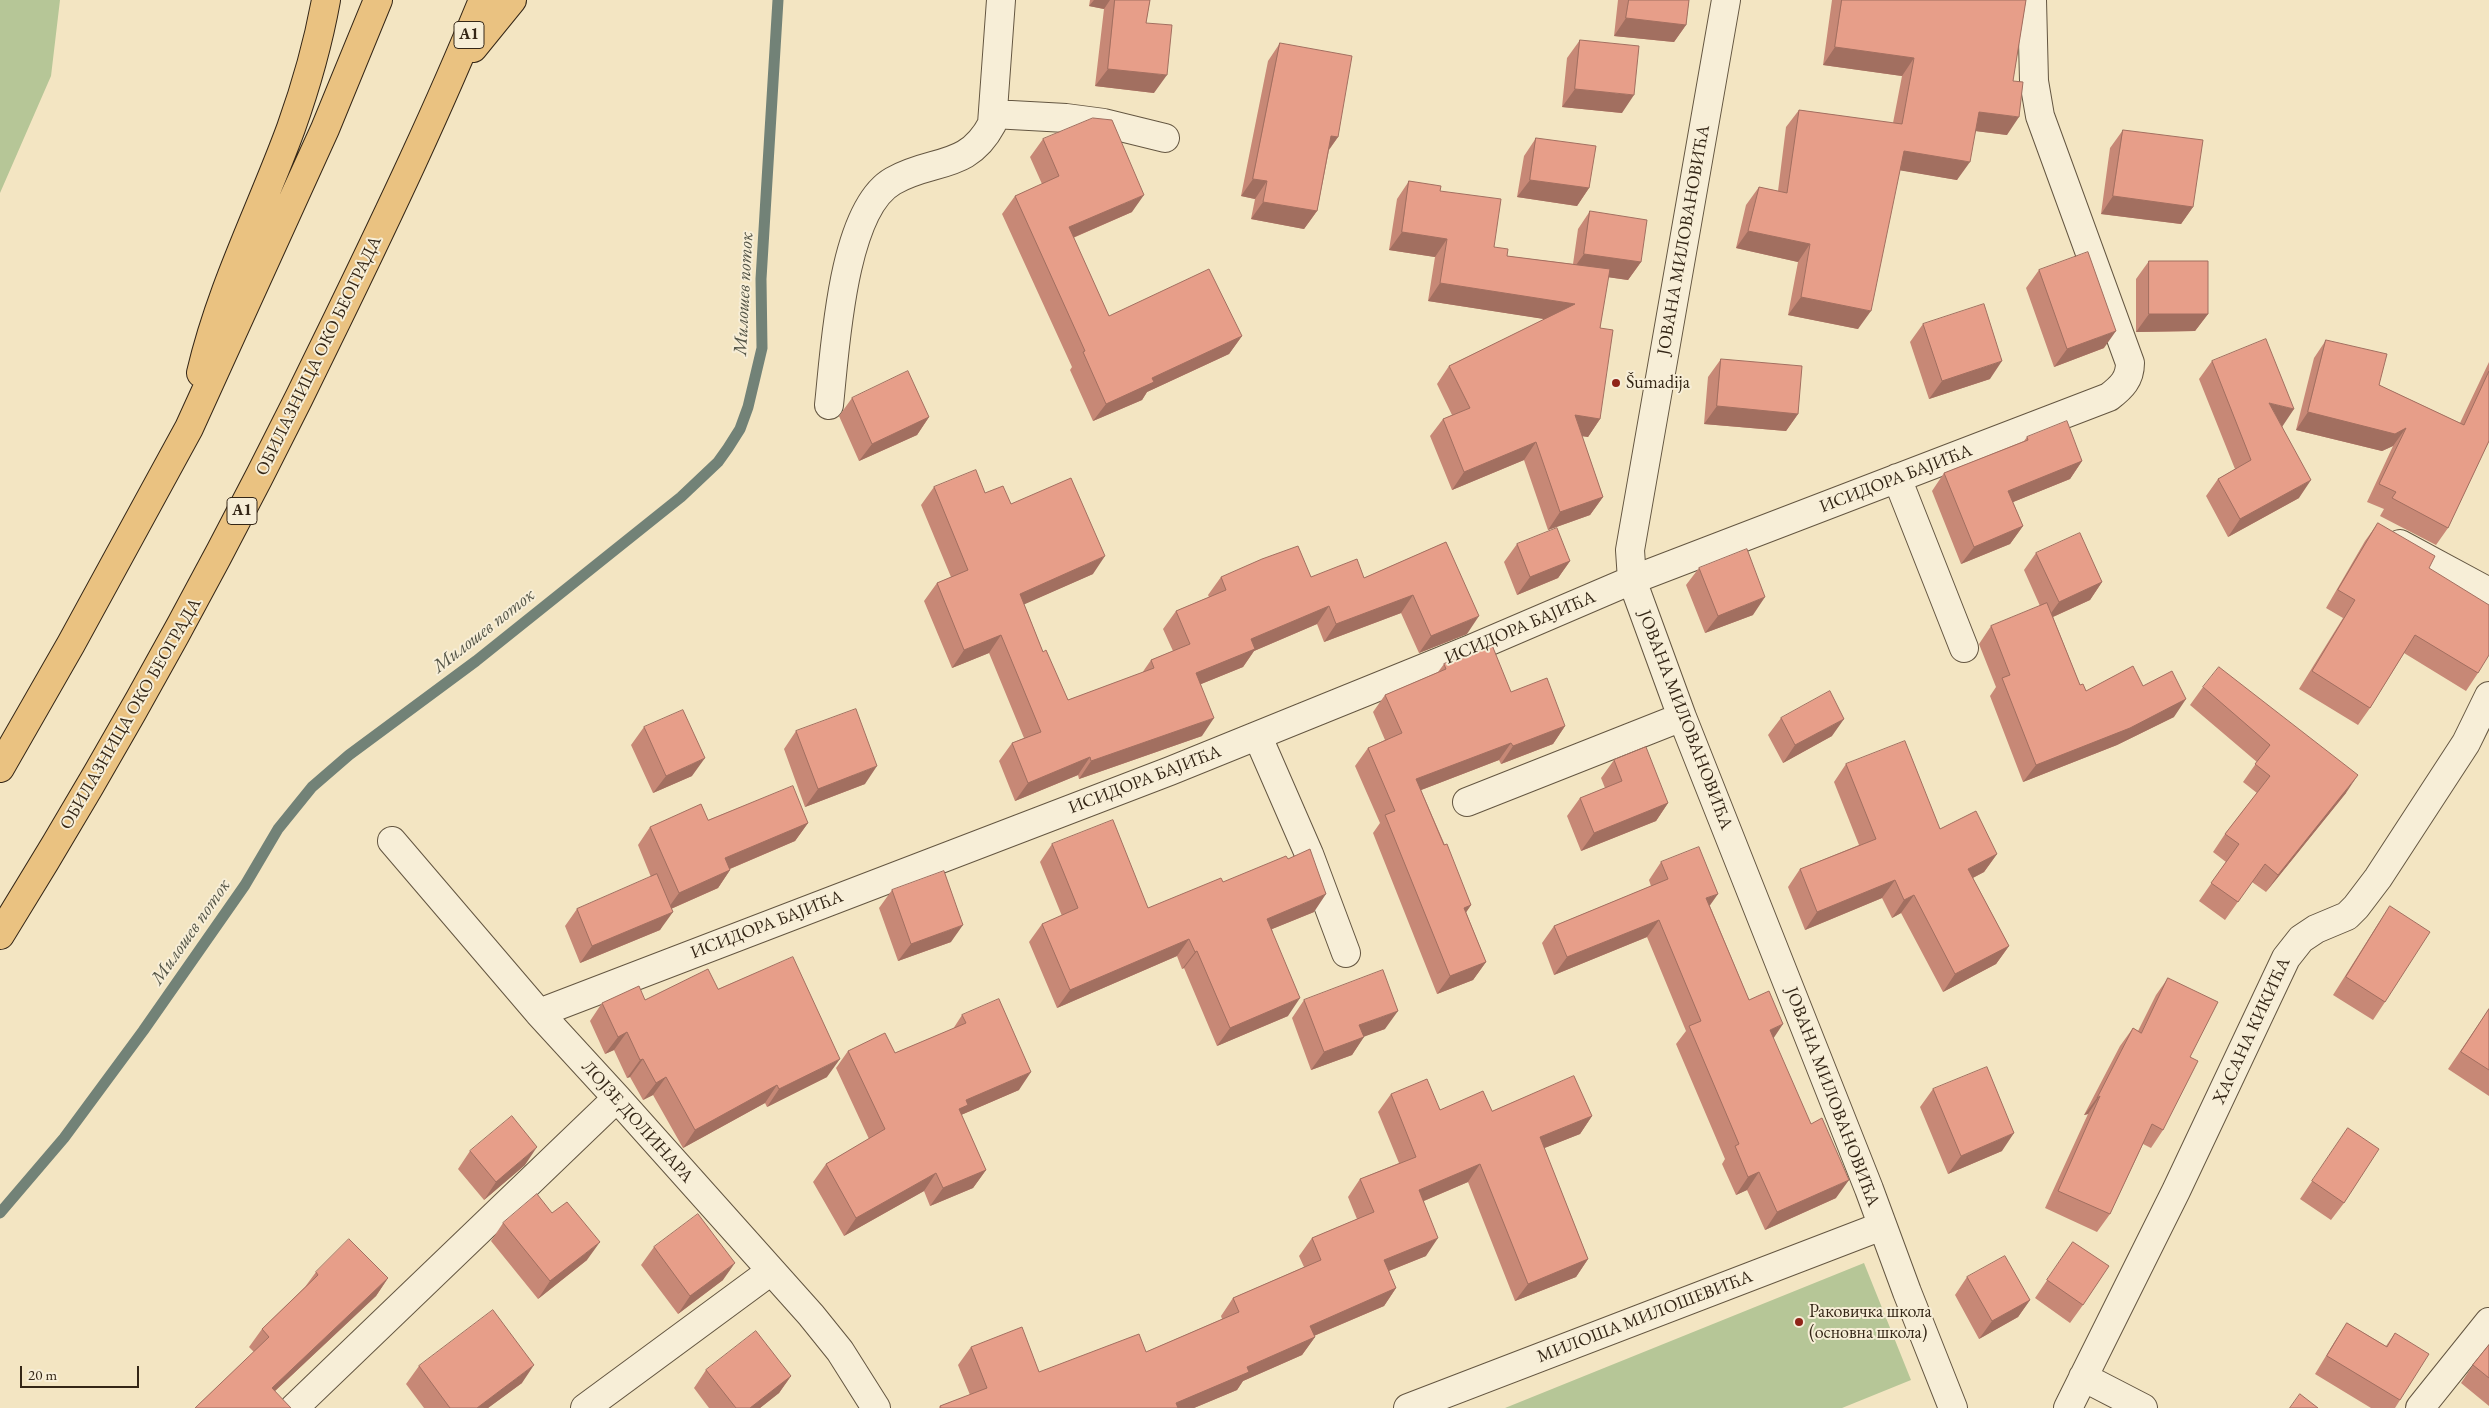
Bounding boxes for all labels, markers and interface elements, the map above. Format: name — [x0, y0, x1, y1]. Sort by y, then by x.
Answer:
road number: A1 — [454, 22, 484, 48]
street label: ЈОВАНА МИЛОВАНОВИЋА — [1653, 123, 1715, 357]
water label: Милошев поток — [729, 232, 759, 356]
street label: ОБИЛАЗНИЦА ОКО БЕОГРАДА — [251, 233, 387, 479]
place label: Šumadija — [1626, 372, 1690, 394]
marker: Šumadija — [1610, 377, 1622, 389]
street label: ИСИДОРА БАЈИЋА — [1817, 440, 1975, 518]
road number: A1 — [227, 498, 257, 524]
water label: Милошев поток — [428, 584, 540, 678]
street label: ИСИДОРА БАЈИЋА — [1441, 586, 1599, 670]
street label: ОБИЛАЗНИЦА ОКО БЕОГРАДА — [56, 594, 206, 834]
street label: ЈОВАНА МИЛОВАНОВИЋА — [1633, 607, 1737, 833]
street label: ИСИДОРА БАЈИЋА — [1066, 741, 1224, 819]
water label: Милошев поток — [146, 875, 236, 989]
street label: ИСИДОРА БАЈИЋА — [688, 886, 846, 964]
street label: ХАСАНА КИКИЋА — [2209, 954, 2295, 1108]
street label: ЈОВАНА МИЛОВАНОВИЋА — [1780, 984, 1884, 1210]
street label: ЛОЈЗЕ ДОЛИНАРА — [577, 1057, 697, 1187]
street label: МИЛОША МИЛОШЕВИЋА — [1534, 1266, 1756, 1368]
place label: Раковичка школа (основна школа) — [1809, 1301, 1932, 1344]
marker: Раковичка школа (основна школа) — [1793, 1316, 1805, 1328]
scale bar — [22, 1356, 141, 1388]
text: 20 m — [28, 1365, 57, 1384]

